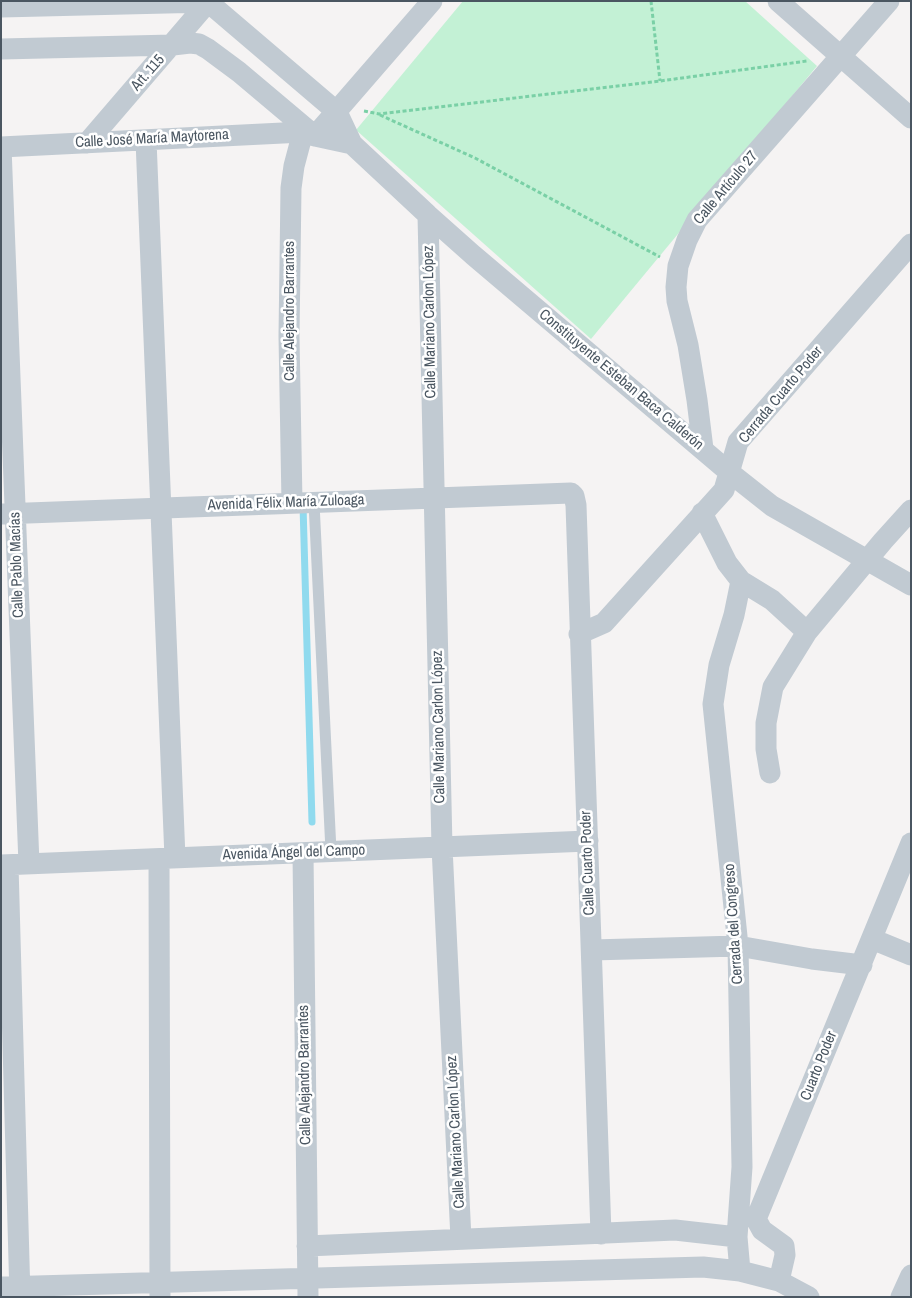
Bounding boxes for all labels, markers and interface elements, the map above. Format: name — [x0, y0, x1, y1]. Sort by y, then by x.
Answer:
street label: Art. 115 — [127, 51, 169, 95]
street label: Calle José María Maytorena — [75, 126, 229, 152]
street label: Calle Artículo 27 — [690, 148, 762, 228]
street label: Calle Alejandro Barrantes — [281, 241, 299, 381]
street label: Calle Mariano Carlon López — [420, 245, 440, 399]
street label: Constituyente Esteban Baca Calderón — [535, 306, 707, 454]
street label: Cerrada Cuarto Poder — [735, 343, 827, 447]
street label: Avenida Félix María Zuloaga — [207, 491, 365, 515]
street label: Calle Pablo Macías — [6, 512, 28, 618]
street label: Calle Mariano Carlon López — [429, 650, 449, 804]
street label: Calle Cuarto Poder — [577, 810, 599, 916]
street label: Avenida Ángel del Campo — [222, 842, 366, 864]
street label: Cerrada del Congreso — [721, 863, 747, 985]
street label: Calle Alejandro Barrantes — [295, 1005, 315, 1145]
street label: Cuarto Poder — [797, 1029, 841, 1103]
street label: Calle Mariano Carlon López — [443, 1055, 469, 1209]

